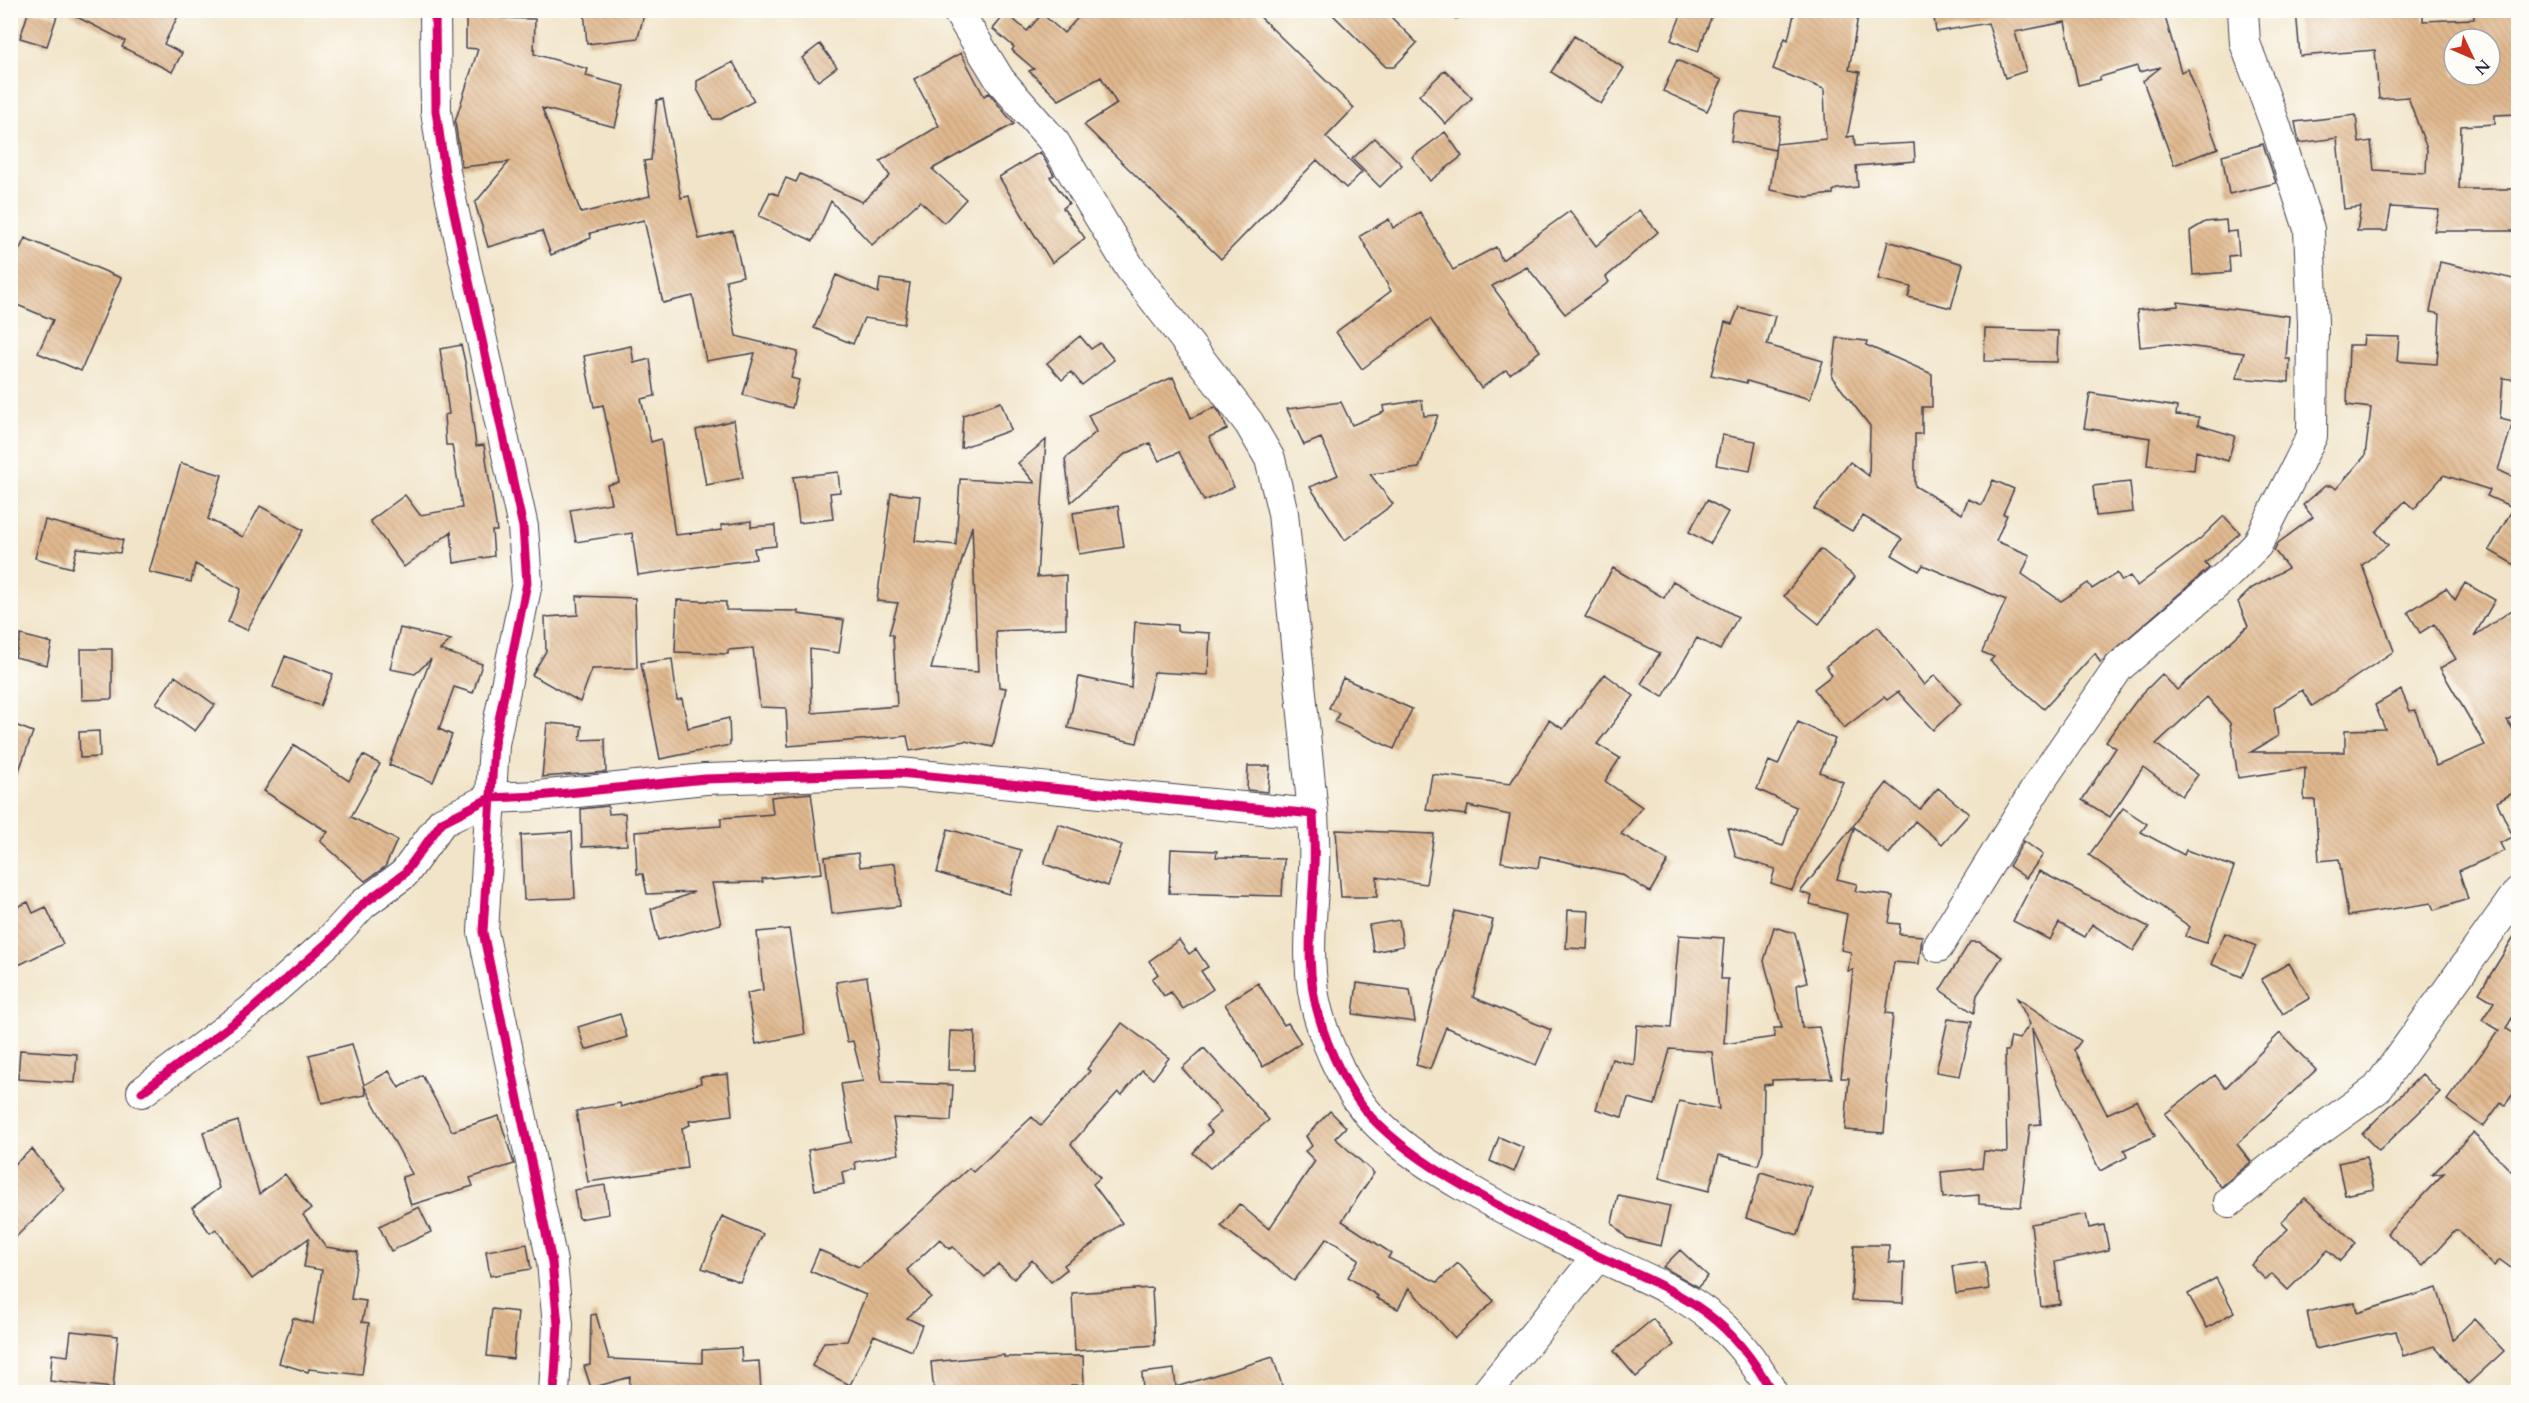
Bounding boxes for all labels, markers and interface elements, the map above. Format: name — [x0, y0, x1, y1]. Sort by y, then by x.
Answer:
north arrow — [2442, 27, 2502, 87]
text: N — [2469, 54, 2495, 79]

